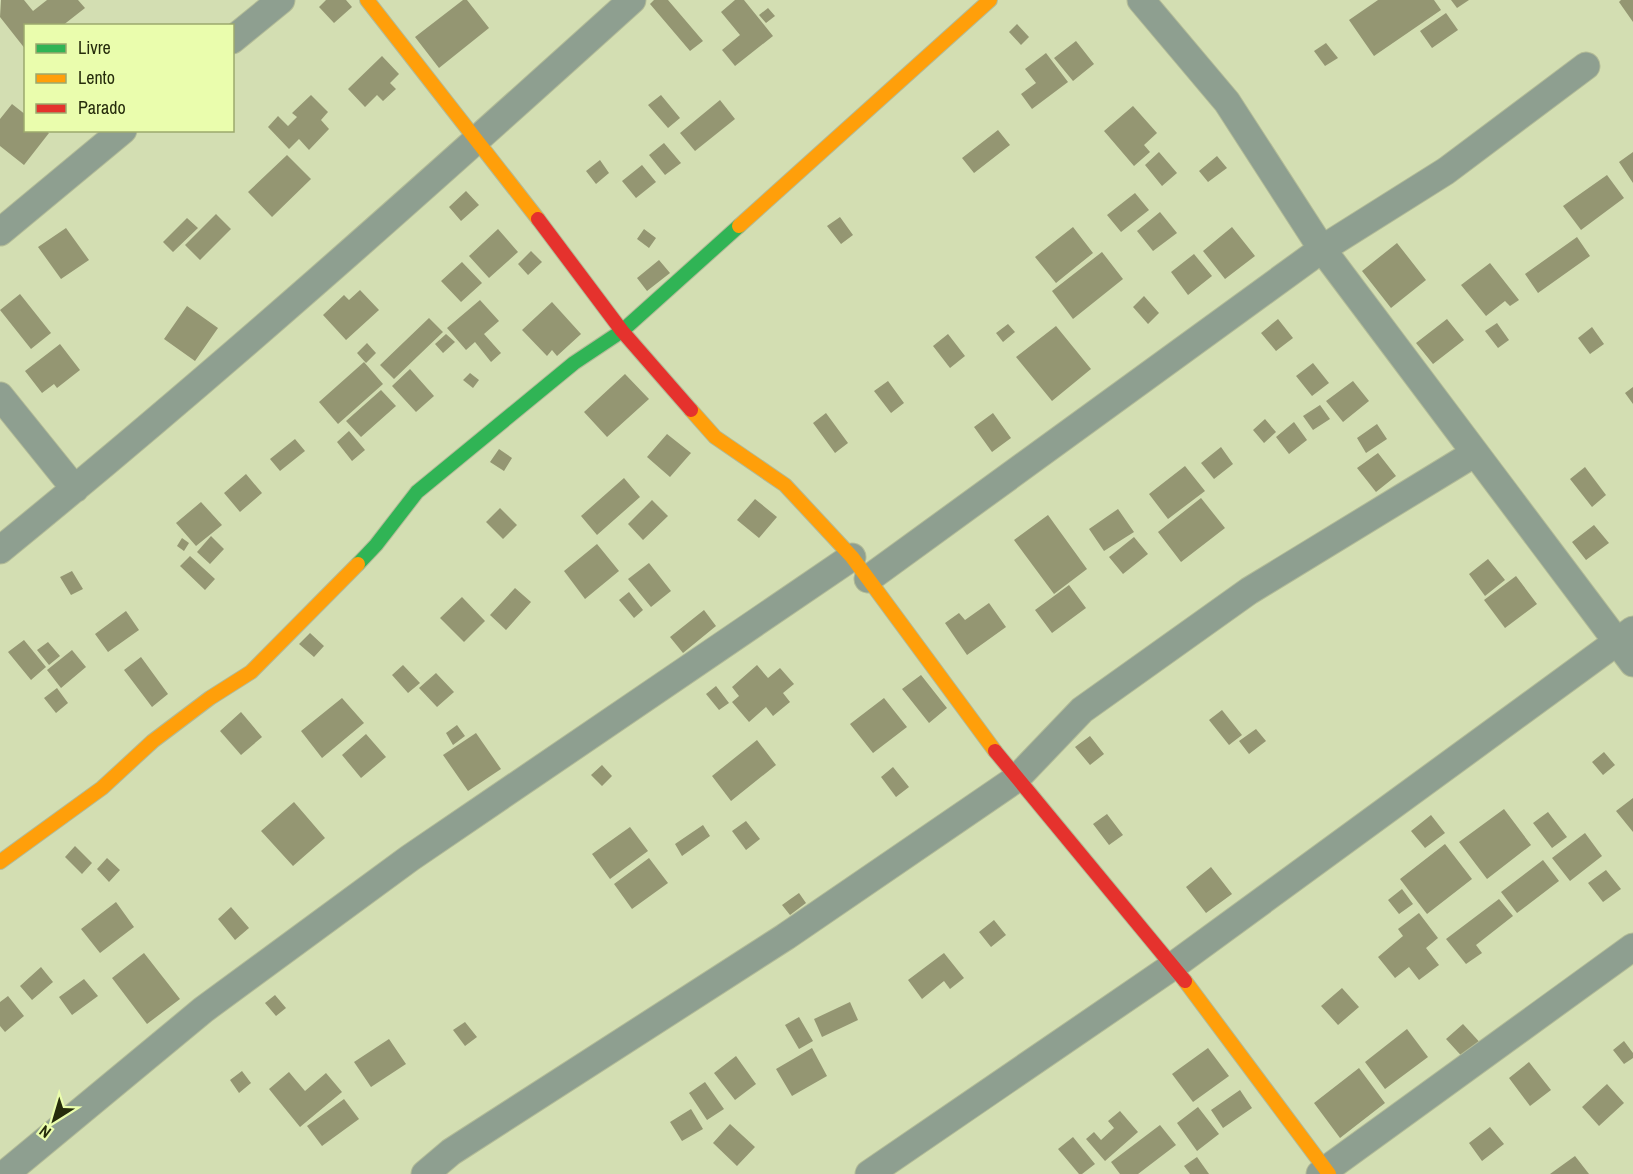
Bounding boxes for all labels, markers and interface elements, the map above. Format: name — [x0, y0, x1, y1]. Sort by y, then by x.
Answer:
legend — [24, 24, 234, 132]
text: Livre — [78, 35, 111, 60]
text: Lento — [78, 65, 115, 90]
text: Parado — [78, 95, 126, 120]
north arrow — [24, 1090, 84, 1150]
text: N — [35, 1120, 55, 1144]

